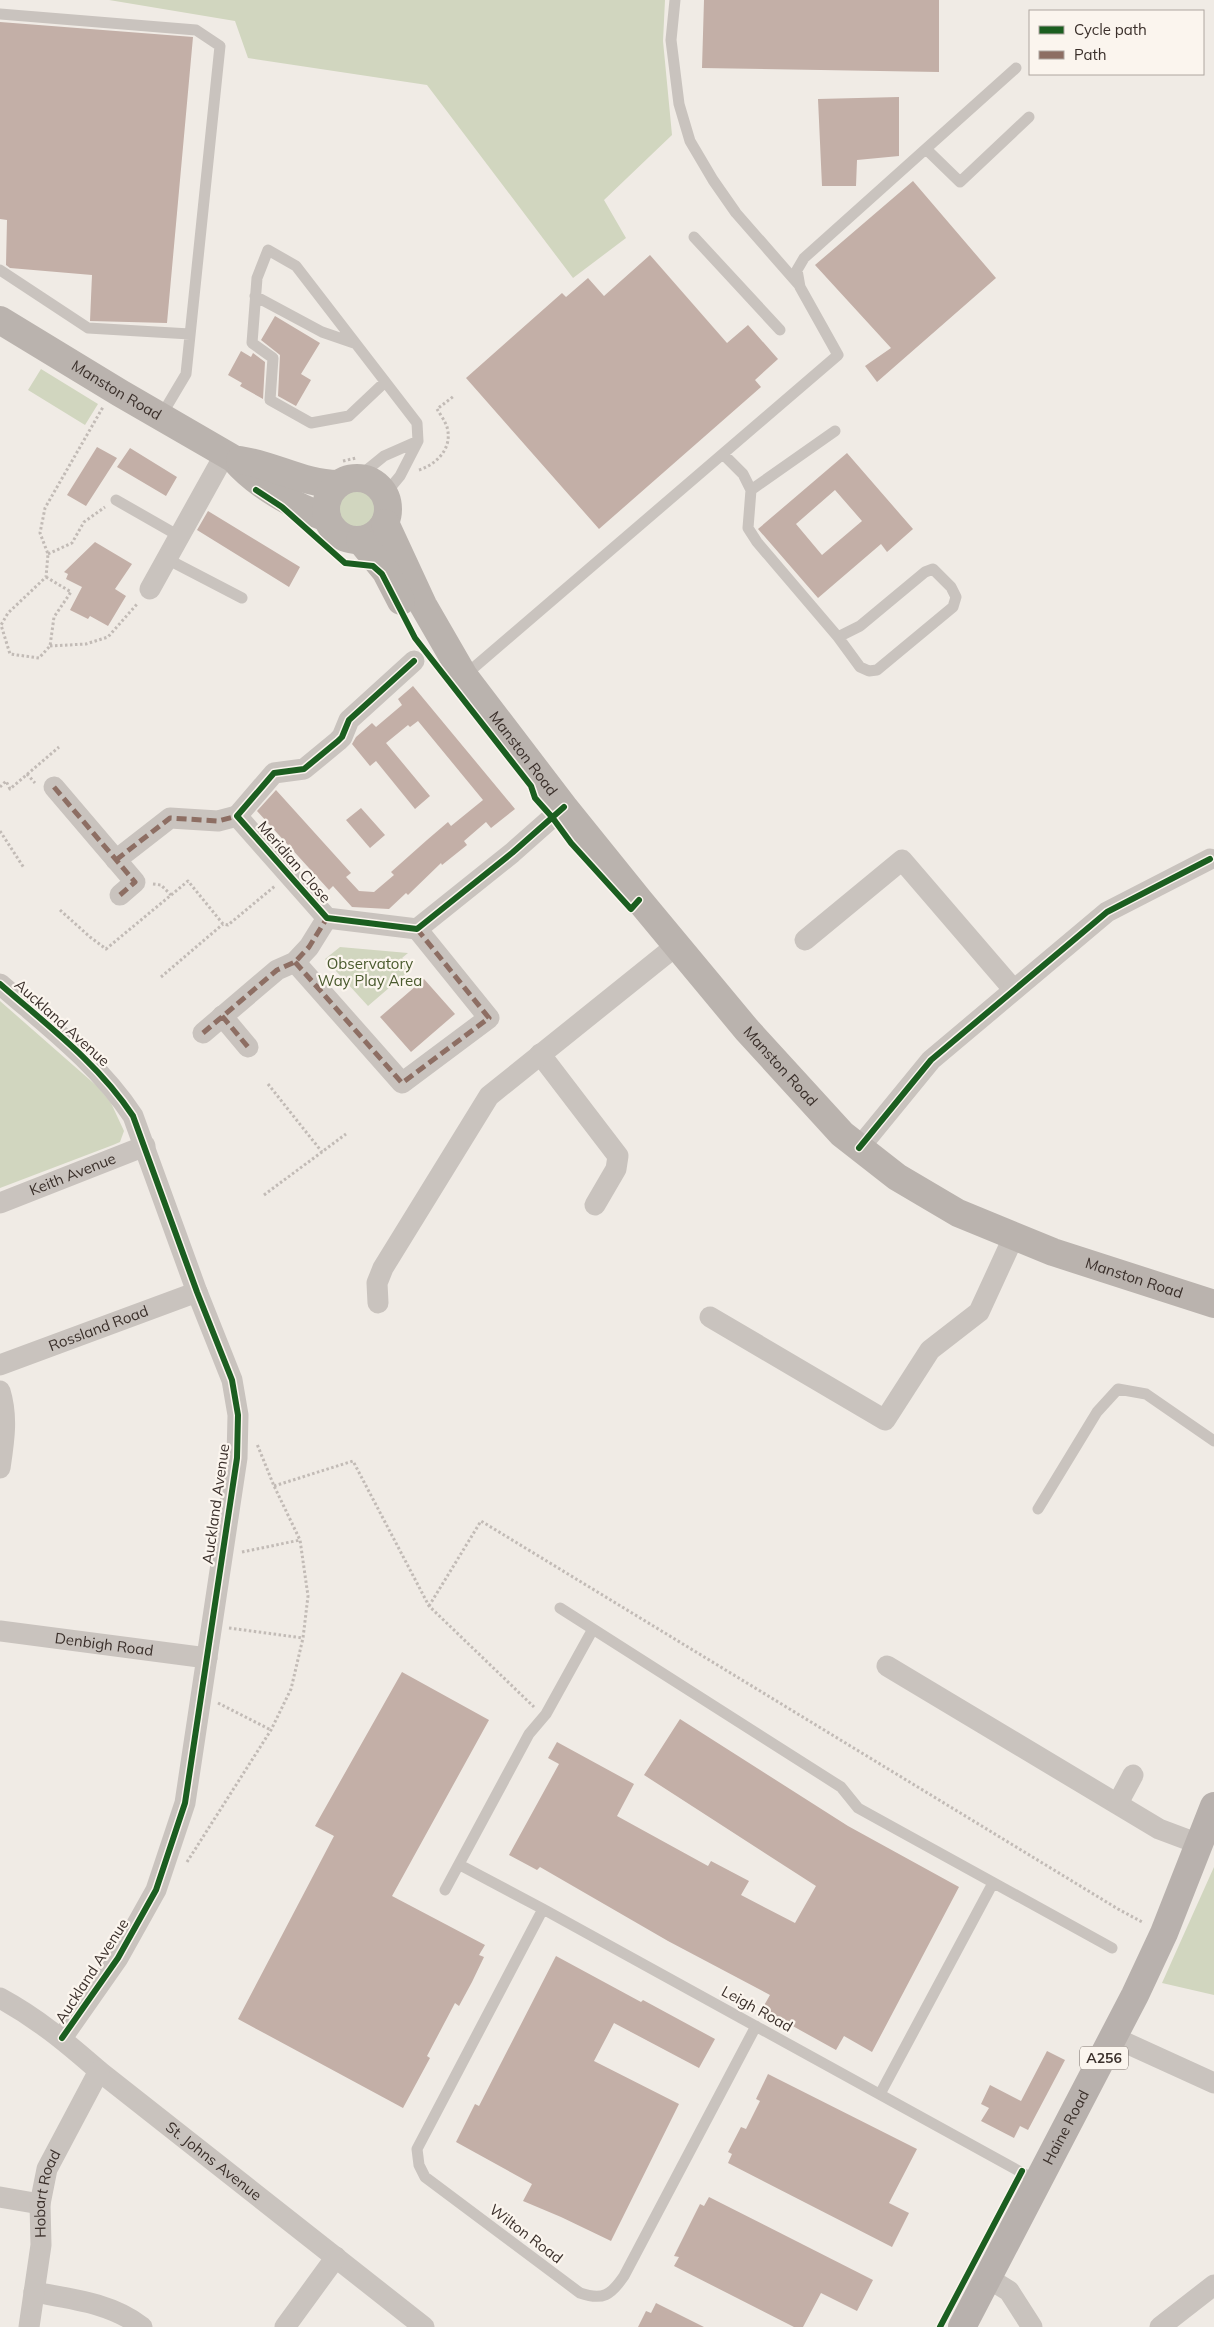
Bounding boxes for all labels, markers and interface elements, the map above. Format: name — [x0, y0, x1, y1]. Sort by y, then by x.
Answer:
legend — [1029, 10, 1204, 75]
text: Cycle path — [1074, 20, 1147, 39]
text: Path — [1074, 45, 1106, 64]
street label: Manston Road — [68, 356, 165, 424]
street label: Manston Road — [485, 707, 562, 799]
street label: Meridian Close — [254, 817, 335, 907]
park label: Observatory Way Play Area — [318, 954, 422, 990]
street label: Auckland Avenue — [11, 975, 114, 1070]
street label: Manston Road — [739, 1022, 822, 1110]
street label: Keith Avenue — [26, 1148, 118, 1200]
street label: Manston Road — [1083, 1253, 1185, 1302]
street label: Rossland Road — [46, 1301, 151, 1355]
street label: Auckland Avenue — [198, 1443, 233, 1565]
street label: Denbigh Road — [54, 1628, 155, 1660]
street label: Auckland Avenue — [51, 1915, 133, 2027]
street label: Leigh Road — [718, 1981, 796, 2036]
road number: A256 — [1080, 2046, 1128, 2070]
street label: Haine Road — [1038, 2087, 1093, 2168]
street label: St. Johns Avenue — [162, 2117, 266, 2204]
street label: Hobart Road — [30, 2146, 65, 2238]
street label: Wilton Road — [486, 2200, 567, 2267]

